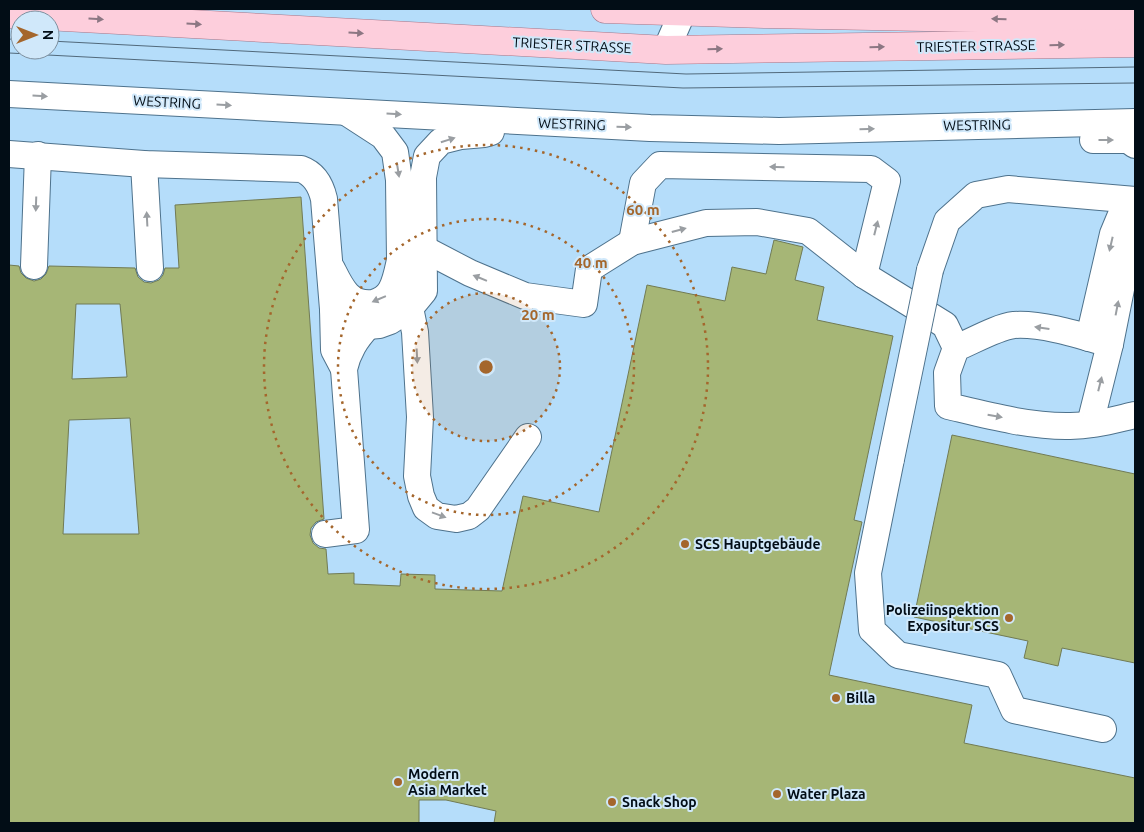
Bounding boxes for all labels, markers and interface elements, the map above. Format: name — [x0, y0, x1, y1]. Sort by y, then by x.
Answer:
north arrow — [10, 10, 60, 60]
one-way arrow — [88, 15, 104, 23]
one-way arrow — [991, 15, 1007, 23]
one-way arrow — [186, 20, 202, 28]
text: N — [40, 30, 56, 40]
one-way arrow — [349, 30, 365, 38]
street label: TRIESTER STRASSE — [512, 34, 632, 56]
street label: TRIESTER STRASSE — [916, 37, 1036, 55]
one-way arrow — [1050, 40, 1066, 48]
one-way arrow — [870, 43, 886, 51]
one-way arrow — [707, 45, 723, 53]
one-way arrow — [32, 92, 48, 100]
street label: WESTRING — [133, 92, 201, 112]
one-way arrow — [216, 102, 232, 110]
one-way arrow — [386, 111, 402, 119]
street label: WESTRING — [538, 115, 606, 133]
street label: WESTRING — [943, 116, 1011, 134]
one-way arrow — [616, 123, 632, 131]
one-way arrow — [859, 124, 875, 132]
one-way arrow — [441, 135, 456, 143]
one-way arrow — [1098, 136, 1114, 144]
one-way arrow — [394, 163, 402, 179]
one-way arrow — [769, 163, 785, 171]
one-way arrow — [32, 196, 40, 212]
text: 60 m — [626, 201, 660, 218]
one-way arrow — [142, 211, 150, 227]
one-way arrow — [872, 220, 880, 235]
one-way arrow — [672, 225, 687, 233]
one-way arrow — [1107, 236, 1115, 252]
text: 40 m — [574, 254, 608, 271]
one-way arrow — [473, 273, 487, 281]
one-way arrow — [372, 296, 386, 304]
one-way arrow — [1113, 300, 1121, 315]
text: 20 m — [521, 306, 555, 323]
one-way arrow — [1033, 324, 1049, 332]
one-way arrow — [413, 349, 421, 365]
centre of rings — [477, 358, 495, 376]
one-way arrow — [1096, 376, 1104, 391]
one-way arrow — [988, 413, 1004, 421]
one-way arrow — [432, 511, 447, 519]
place label: SCS Hauptgebäude — [695, 536, 820, 552]
marker: SCS Hauptgebäude — [679, 538, 691, 550]
place label: Polizeiinspektion Expositur SCS — [886, 602, 999, 634]
marker: Polizeiinspektion Expositur SCS — [1003, 612, 1015, 624]
place label: Billa — [846, 690, 875, 706]
marker: Billa — [830, 692, 842, 704]
place label: Modern Asia Market — [408, 766, 487, 798]
marker: Modern Asia Market — [392, 776, 404, 788]
place label: Water Plaza — [787, 786, 866, 802]
marker: Water Plaza — [771, 788, 783, 800]
place label: Snack Shop — [622, 794, 697, 810]
marker: Snack Shop — [606, 796, 618, 808]

